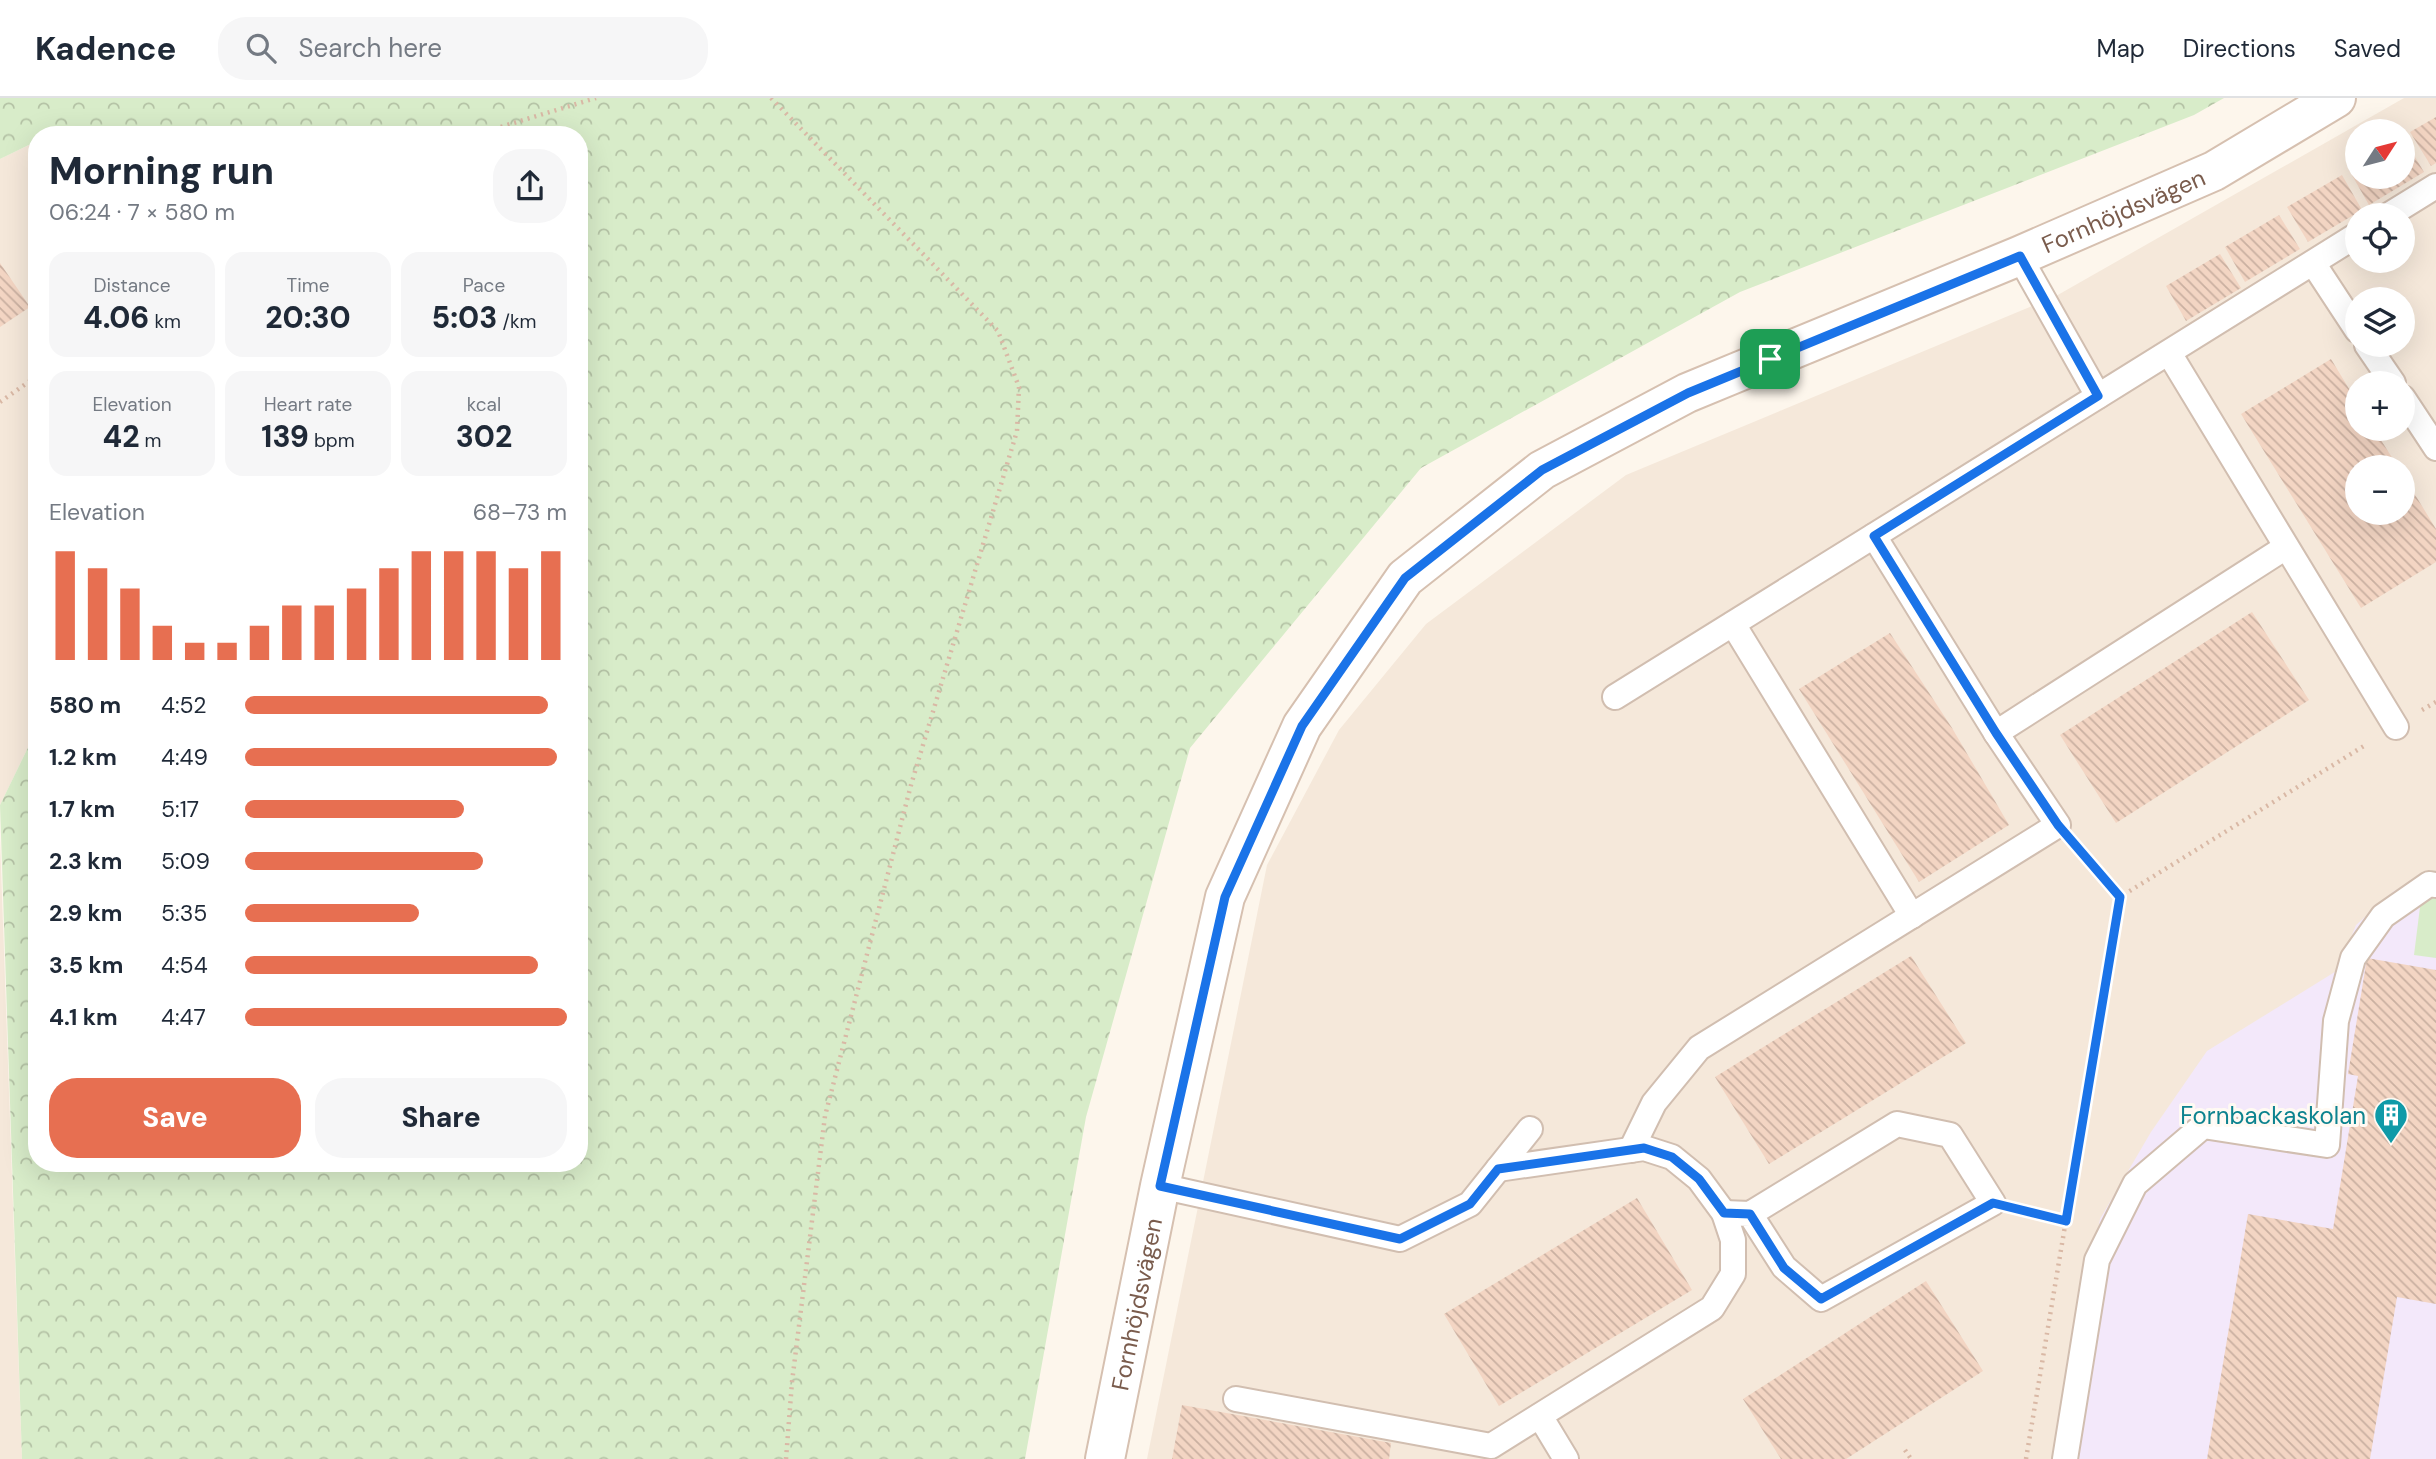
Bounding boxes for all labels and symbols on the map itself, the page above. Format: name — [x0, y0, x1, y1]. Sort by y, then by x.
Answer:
north arrow — [2345, 119, 2415, 189]
street label: Fornhöjdsvägen — [2037, 161, 2210, 260]
pin — [1740, 329, 1800, 389]
building icon: Fornbackaskolan — [2372, 1096, 2410, 1145]
place label: Fornbackaskolan — [2180, 1100, 2366, 1131]
street label: Fornhöjdsvägen — [1104, 1215, 1169, 1393]

